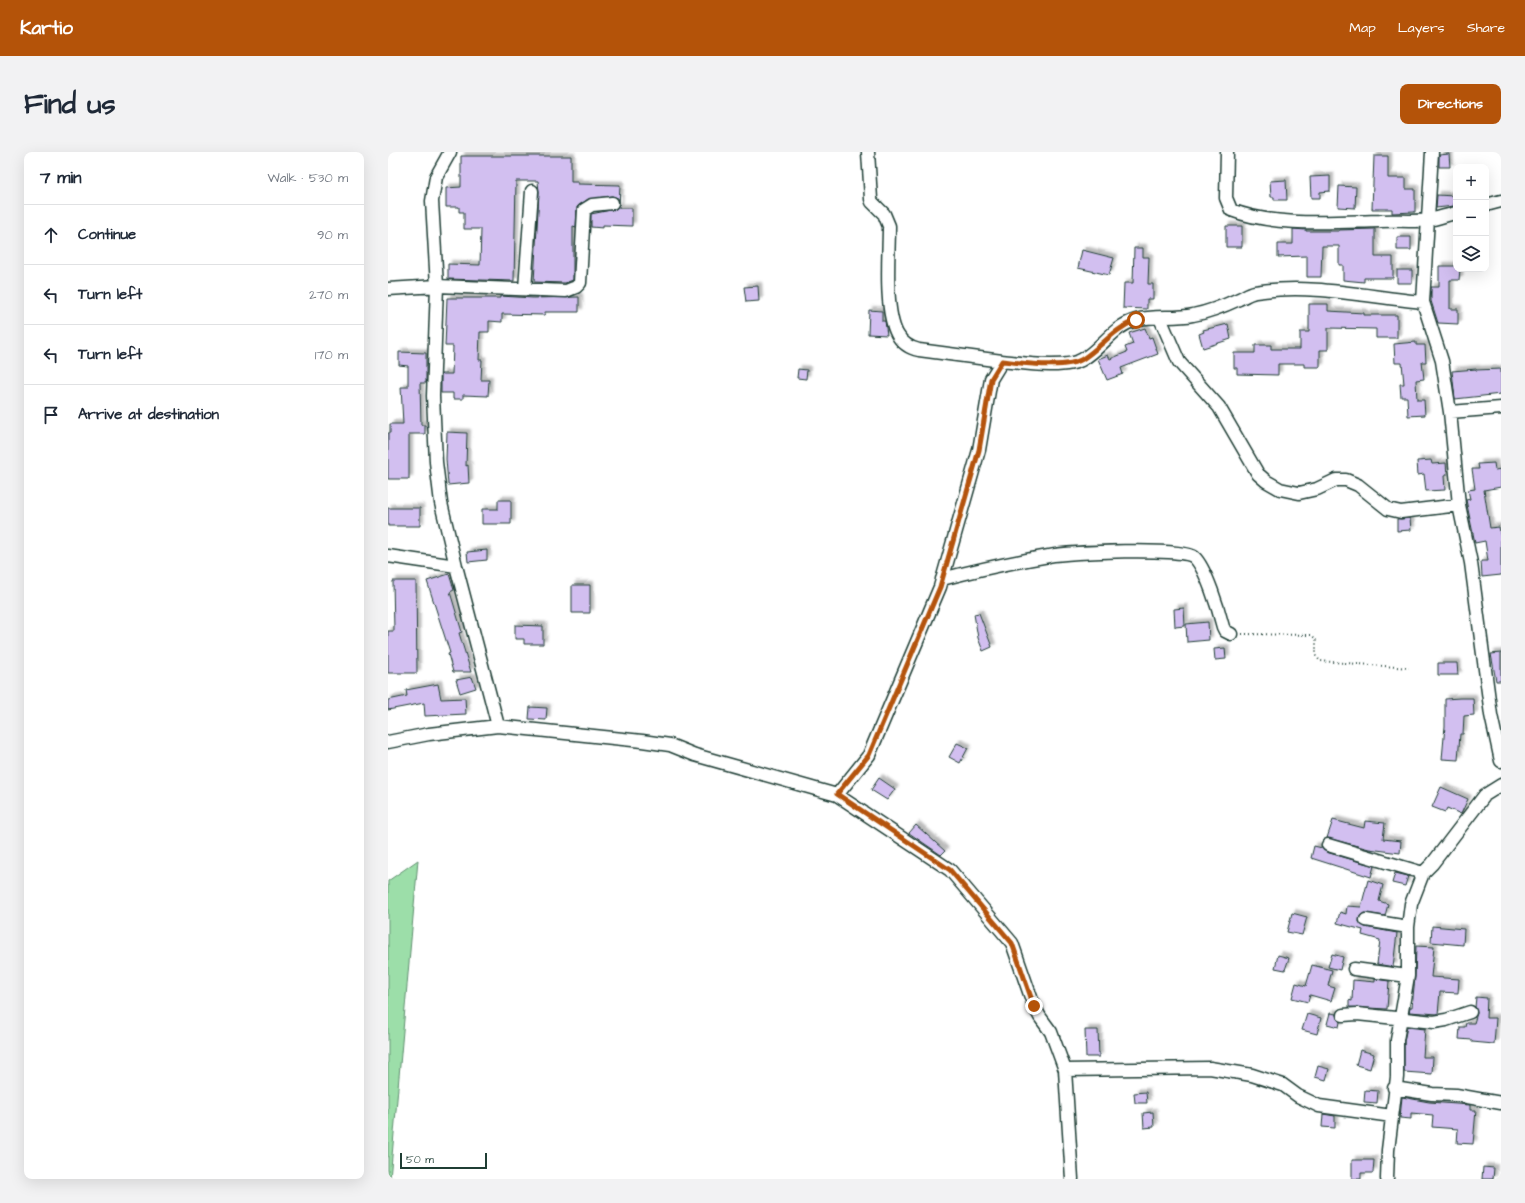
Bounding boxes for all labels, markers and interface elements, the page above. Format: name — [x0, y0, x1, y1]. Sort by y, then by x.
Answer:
text: Kartio — [20, 15, 73, 42]
text: Map — [1349, 18, 1376, 38]
text: Layers — [1398, 18, 1445, 38]
text: Share — [1467, 18, 1505, 38]
button: Directions — [1400, 84, 1501, 124]
text: Find us — [24, 85, 115, 124]
map controls — [1453, 164, 1489, 272]
button: + — [1453, 164, 1489, 200]
text: 7 min — [40, 166, 82, 190]
text: Walk · 530 m — [268, 169, 348, 187]
button: − — [1453, 200, 1489, 236]
icon: ahead — [40, 224, 62, 246]
text: Continue — [78, 224, 136, 245]
text: 90 m — [317, 226, 348, 244]
button: layers — [1453, 236, 1489, 272]
icon: left — [40, 284, 62, 306]
text: Turn left — [78, 284, 142, 305]
text: 270 m — [309, 286, 348, 304]
route start — [1127, 311, 1145, 329]
icon: left — [40, 344, 62, 366]
text: Turn left — [78, 344, 142, 365]
text: 170 m — [315, 346, 348, 364]
icon: arrive — [40, 404, 62, 426]
text: Arrive at destination — [78, 404, 219, 425]
route end — [1025, 997, 1043, 1015]
scale bar — [400, 1151, 487, 1170]
text: 50 m — [406, 1152, 434, 1167]

